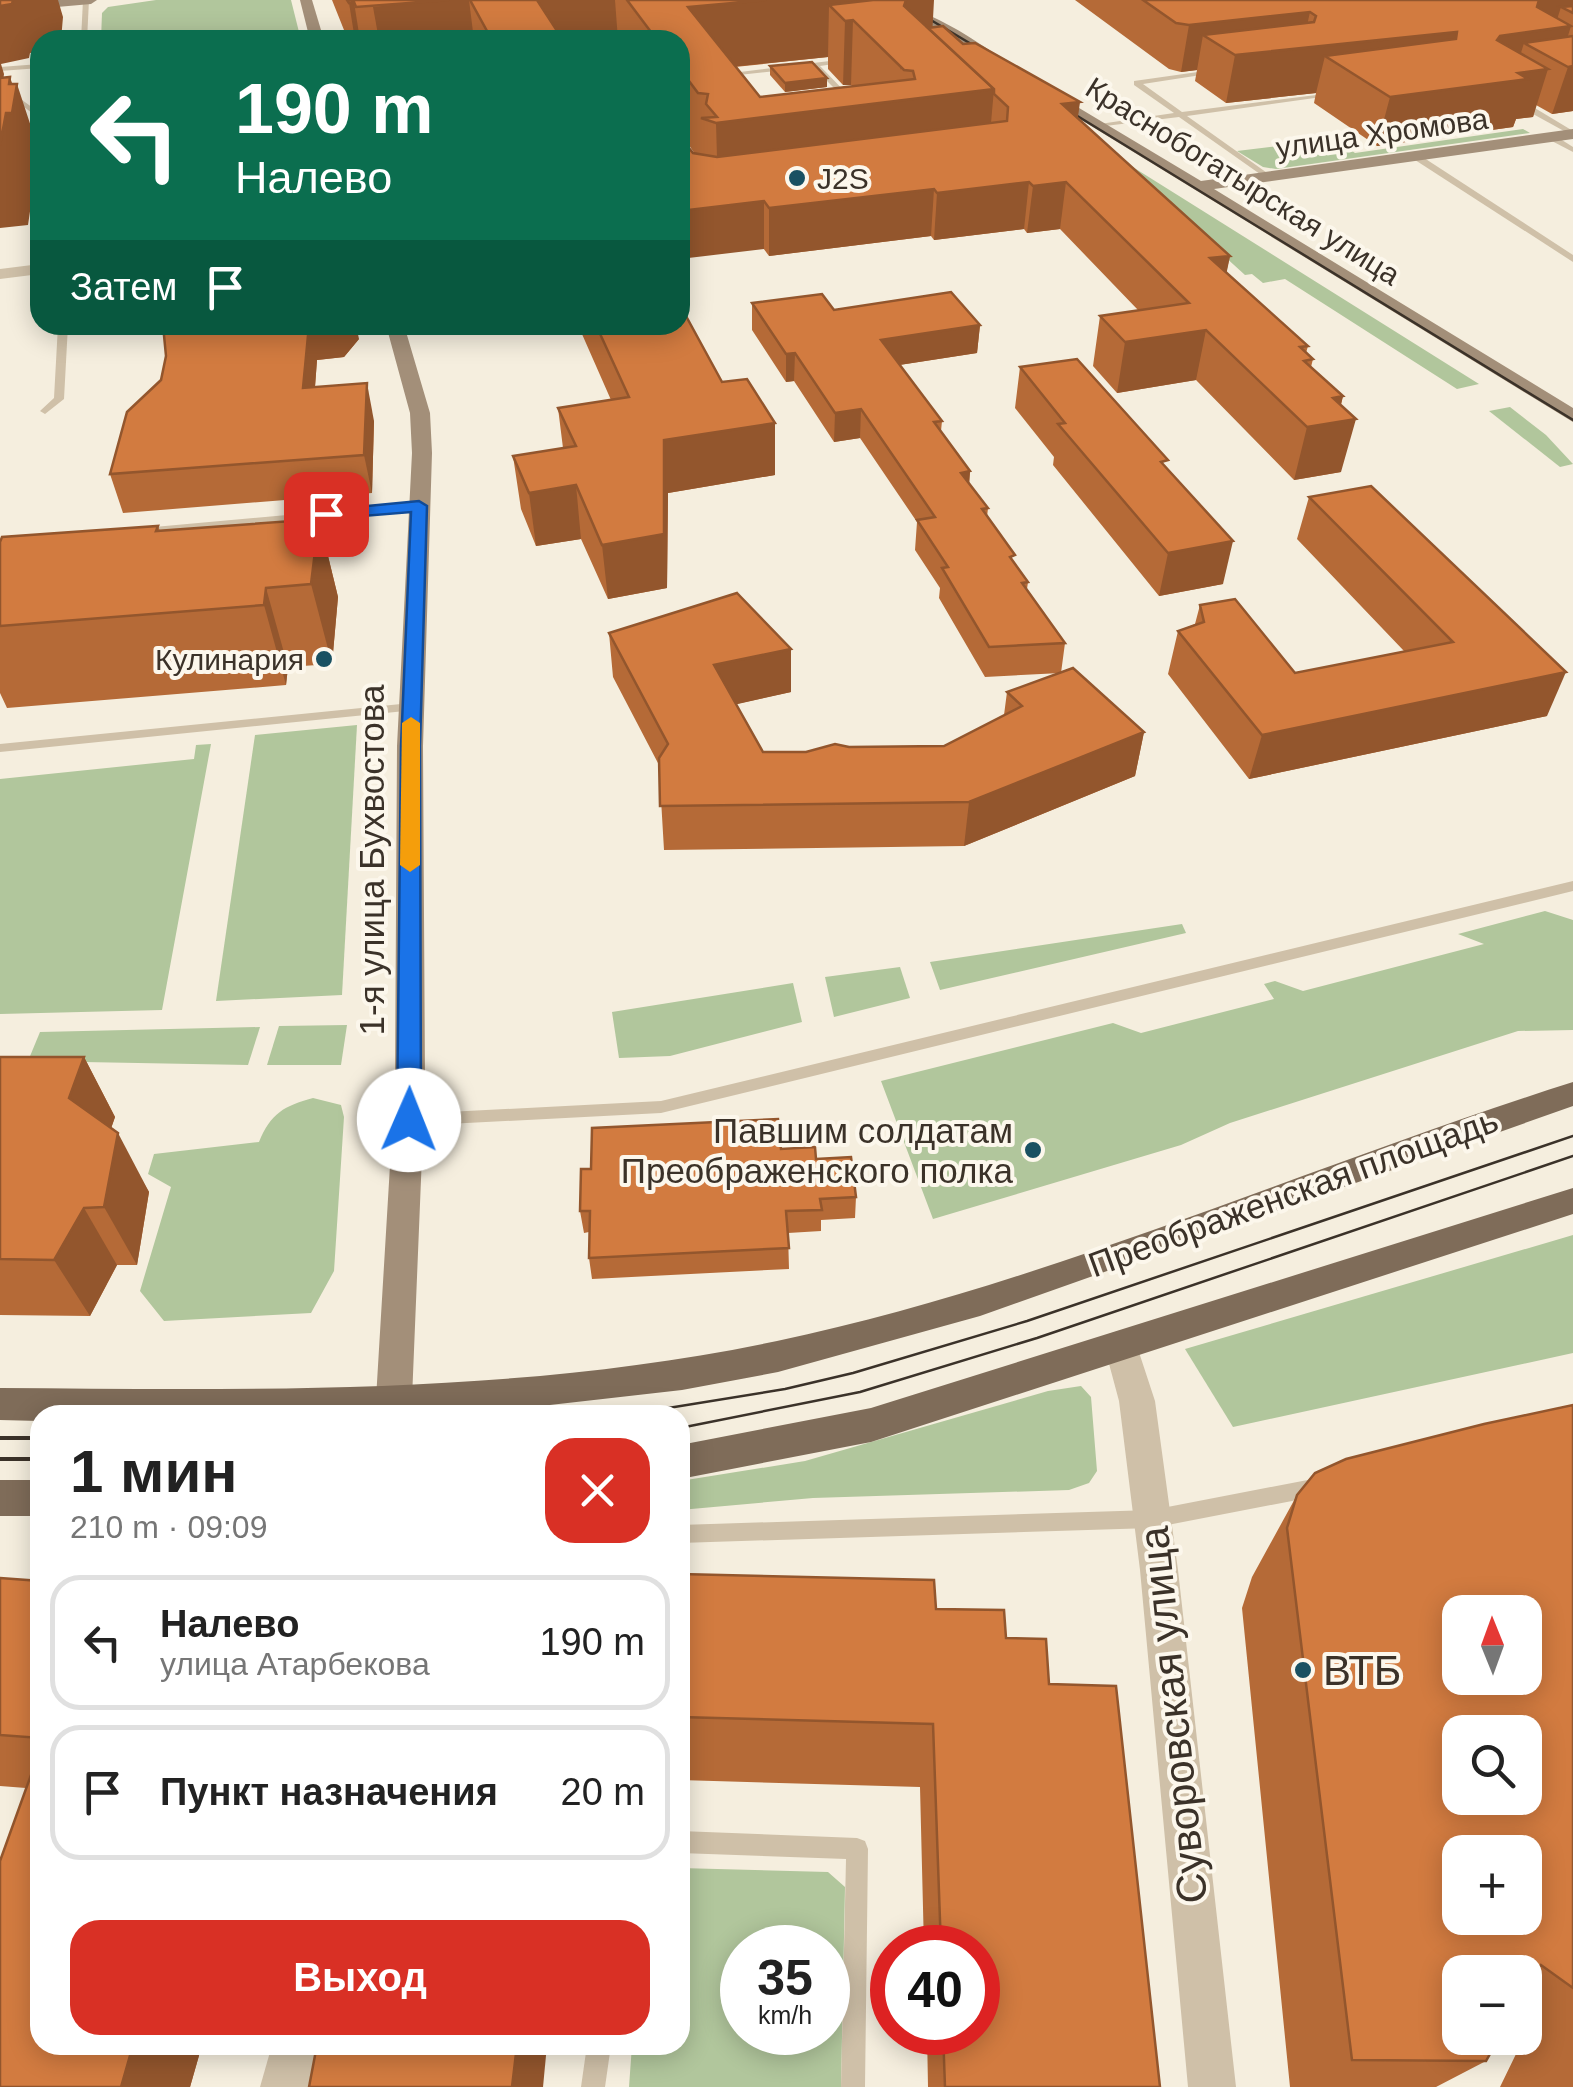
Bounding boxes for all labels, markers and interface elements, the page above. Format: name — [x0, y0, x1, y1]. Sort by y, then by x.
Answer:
icon: left — [70, 70, 200, 200]
text: 190 m — [235, 70, 433, 148]
street label: Краснобогатырская улица — [1080, 71, 1406, 292]
street label: улица Хромова — [1274, 102, 1490, 164]
text: Налево — [235, 152, 392, 203]
place label: J2S — [817, 162, 869, 195]
marker: J2S — [786, 167, 808, 189]
icon: arrive — [198, 260, 253, 315]
text: Затем — [70, 266, 178, 308]
pin — [284, 472, 369, 557]
icon: arrive — [299, 487, 354, 542]
place label: Кулинария — [155, 643, 304, 676]
marker: Кулинария — [313, 648, 335, 670]
street label: 1-я улица Бухвостова — [352, 684, 391, 1035]
position arrow — [357, 1068, 461, 1172]
street label: Преображенская площадь — [1083, 1100, 1503, 1284]
place label: Павшим солдатам Преображенского полка — [621, 1111, 1014, 1190]
marker: Павшим солдатам Преображенского полка — [1022, 1139, 1044, 1161]
text: 1 мин — [70, 1438, 238, 1505]
button: close — [545, 1438, 650, 1543]
text: 210 m · 09:09 — [70, 1509, 267, 1545]
street label: Суворовская улица — [1130, 1524, 1216, 1906]
north arrow — [1442, 1595, 1542, 1695]
map controls — [1442, 1595, 1542, 2055]
text: Налево — [160, 1603, 299, 1645]
icon: left — [75, 1615, 130, 1670]
text: 190 m — [539, 1621, 645, 1663]
text: улица Атарбекова — [160, 1646, 430, 1682]
place label: ВТБ — [1323, 1647, 1401, 1694]
marker: ВТБ — [1292, 1659, 1314, 1681]
button: search — [1442, 1715, 1542, 1815]
icon: arrive — [75, 1765, 130, 1820]
text: Пункт назначения — [160, 1771, 498, 1813]
text: 20 m — [561, 1771, 645, 1813]
button: + — [1442, 1835, 1542, 1935]
button: Выход — [70, 1920, 650, 2035]
speed limit sign: 40 — [870, 1925, 1000, 2055]
text: 35 — [757, 1950, 813, 2006]
button: − — [1442, 1955, 1542, 2055]
text: km/h — [758, 2001, 812, 2029]

